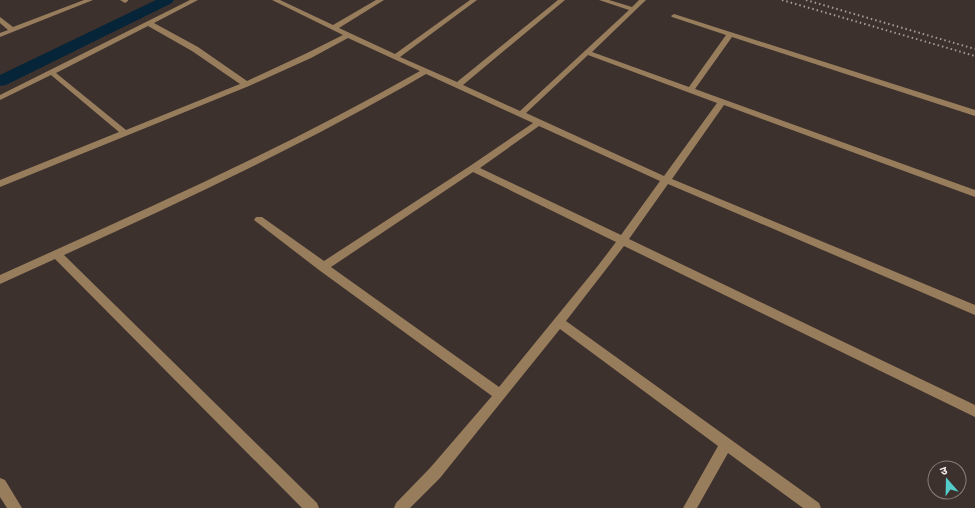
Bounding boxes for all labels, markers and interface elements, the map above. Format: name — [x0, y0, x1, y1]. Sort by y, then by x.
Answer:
north arrow — [927, 460, 967, 500]
text: उ — [939, 464, 949, 477]

